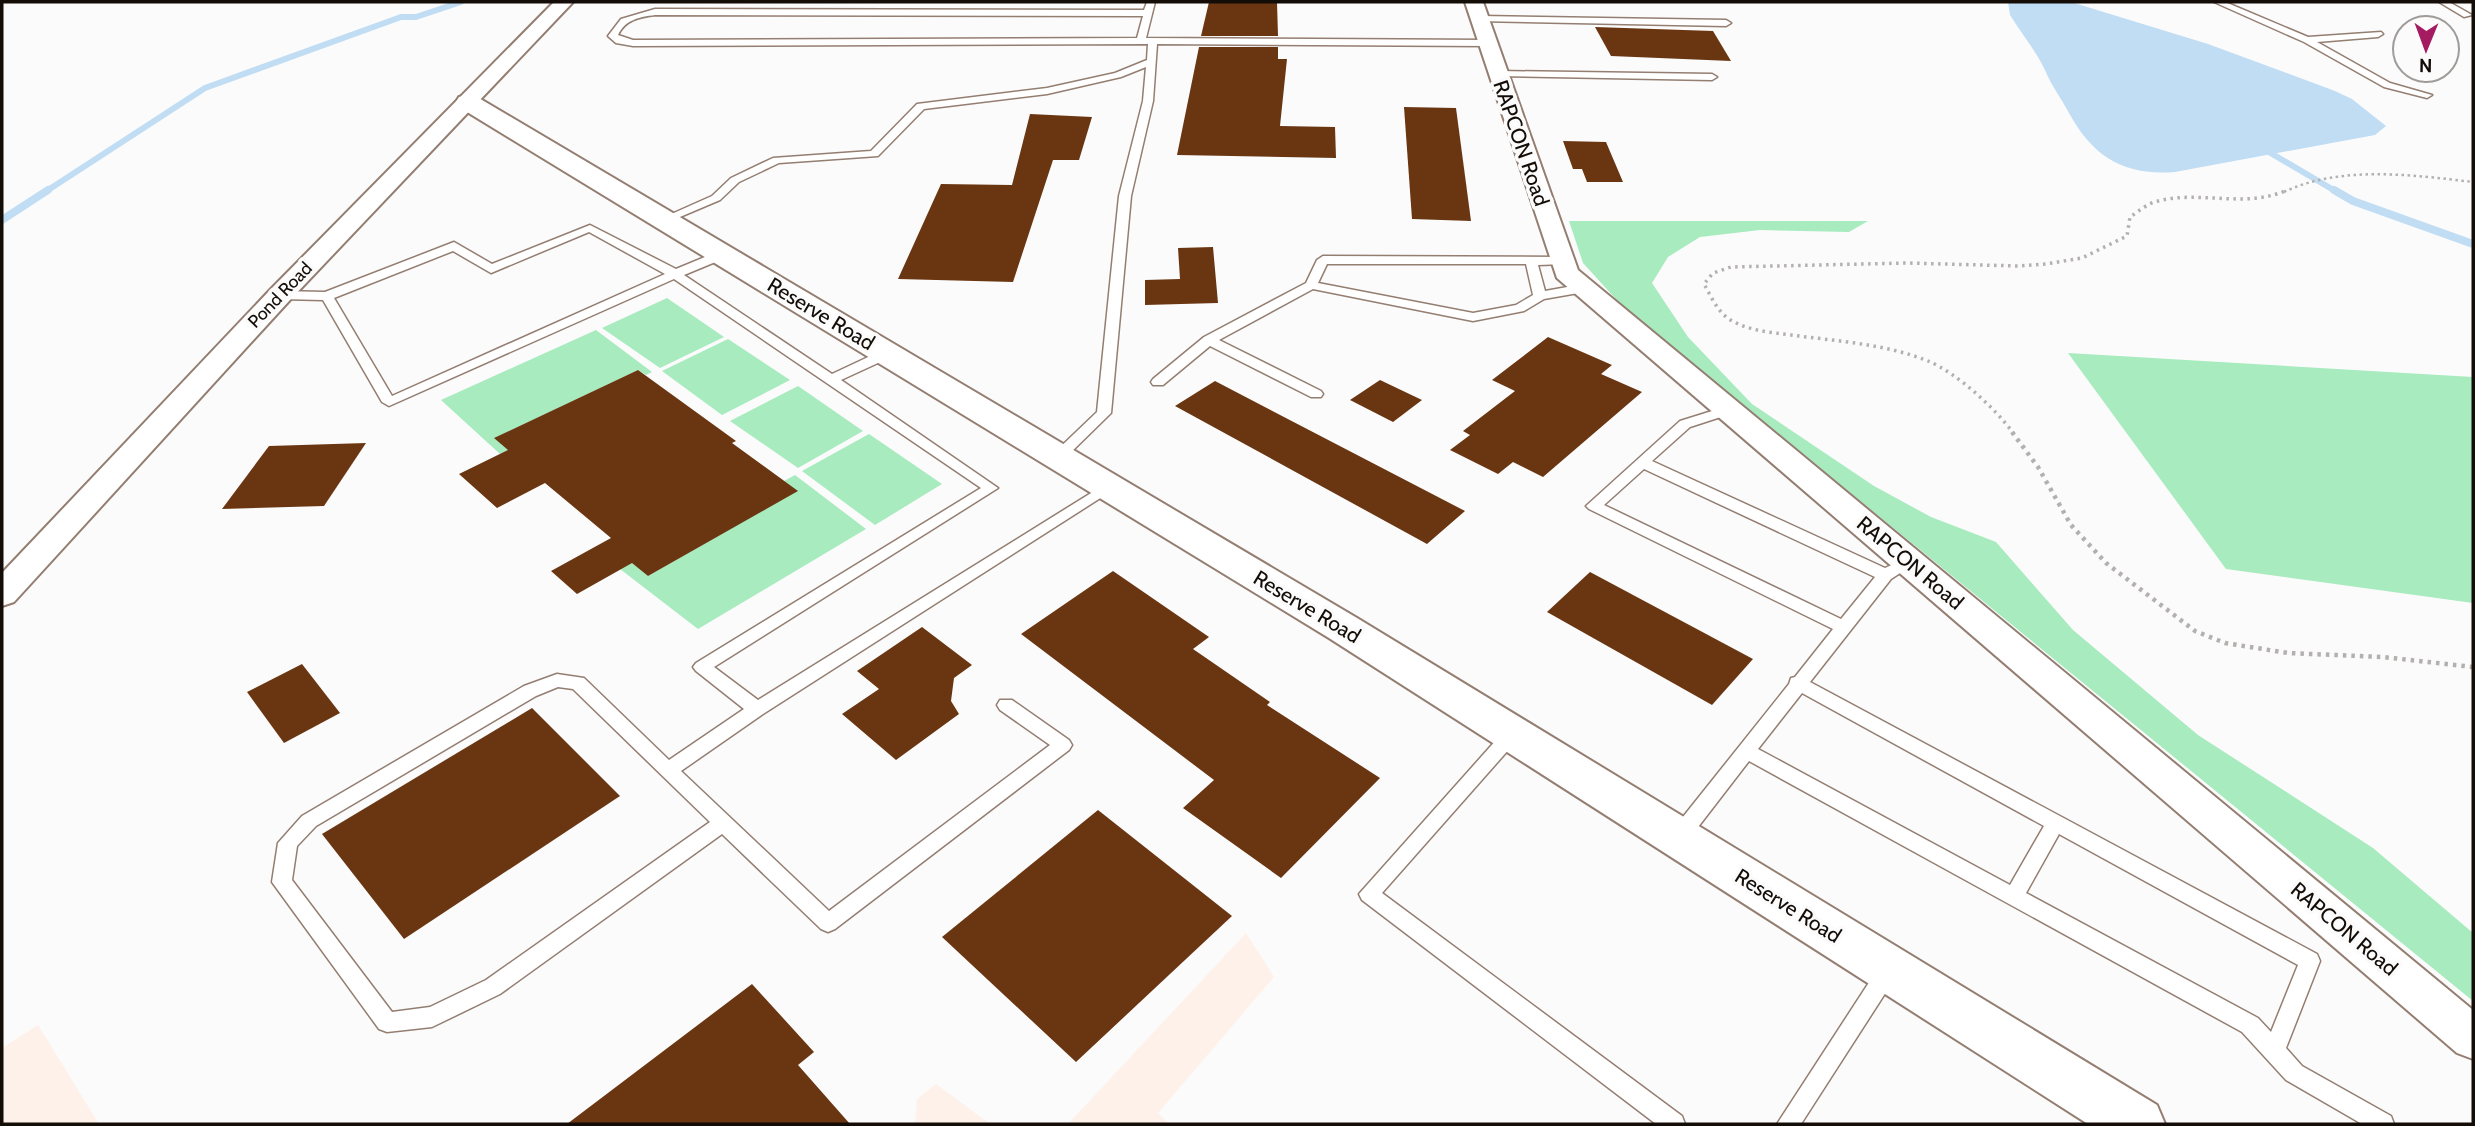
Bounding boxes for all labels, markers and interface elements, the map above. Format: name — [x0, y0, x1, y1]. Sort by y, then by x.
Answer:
north arrow — [2391, 14, 2461, 84]
text: N — [2419, 54, 2433, 77]
street label: RAPCON Road — [1488, 77, 1555, 209]
street label: Pond Road — [243, 257, 317, 333]
street label: Reserve Road — [763, 272, 879, 355]
street label: RAPCON Road — [1852, 511, 1969, 614]
street label: Reserve Road — [1249, 565, 1365, 648]
street label: Reserve Road — [1731, 863, 1846, 948]
street label: RAPCON Road — [2286, 877, 2403, 980]

